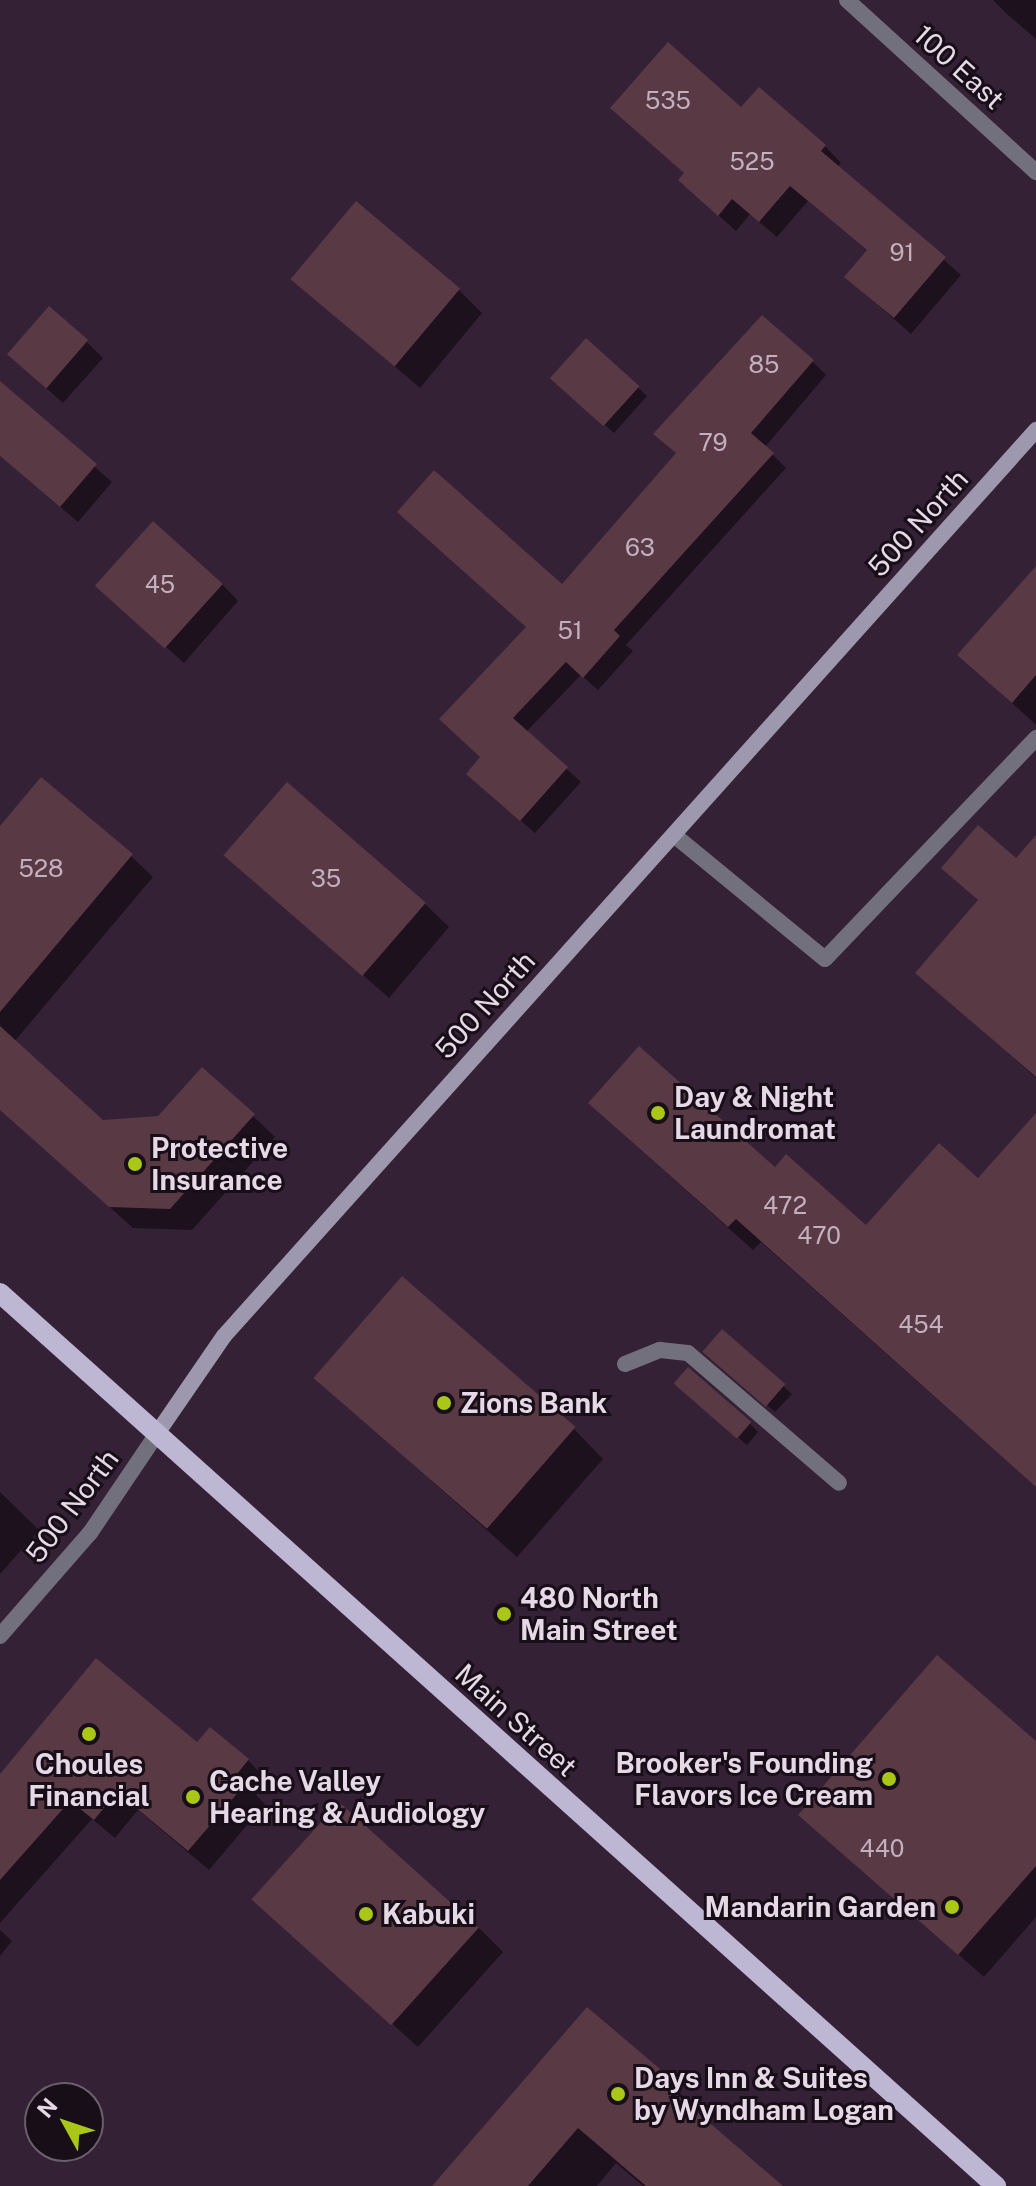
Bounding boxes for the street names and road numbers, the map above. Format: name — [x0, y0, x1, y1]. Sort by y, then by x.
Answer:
street label: 100 East — [907, 18, 1011, 116]
street label: 500 North — [861, 462, 975, 584]
street label: 500 North — [428, 944, 542, 1066]
street label: 500 North — [19, 1443, 125, 1569]
street label: Main Street — [448, 1657, 584, 1783]

